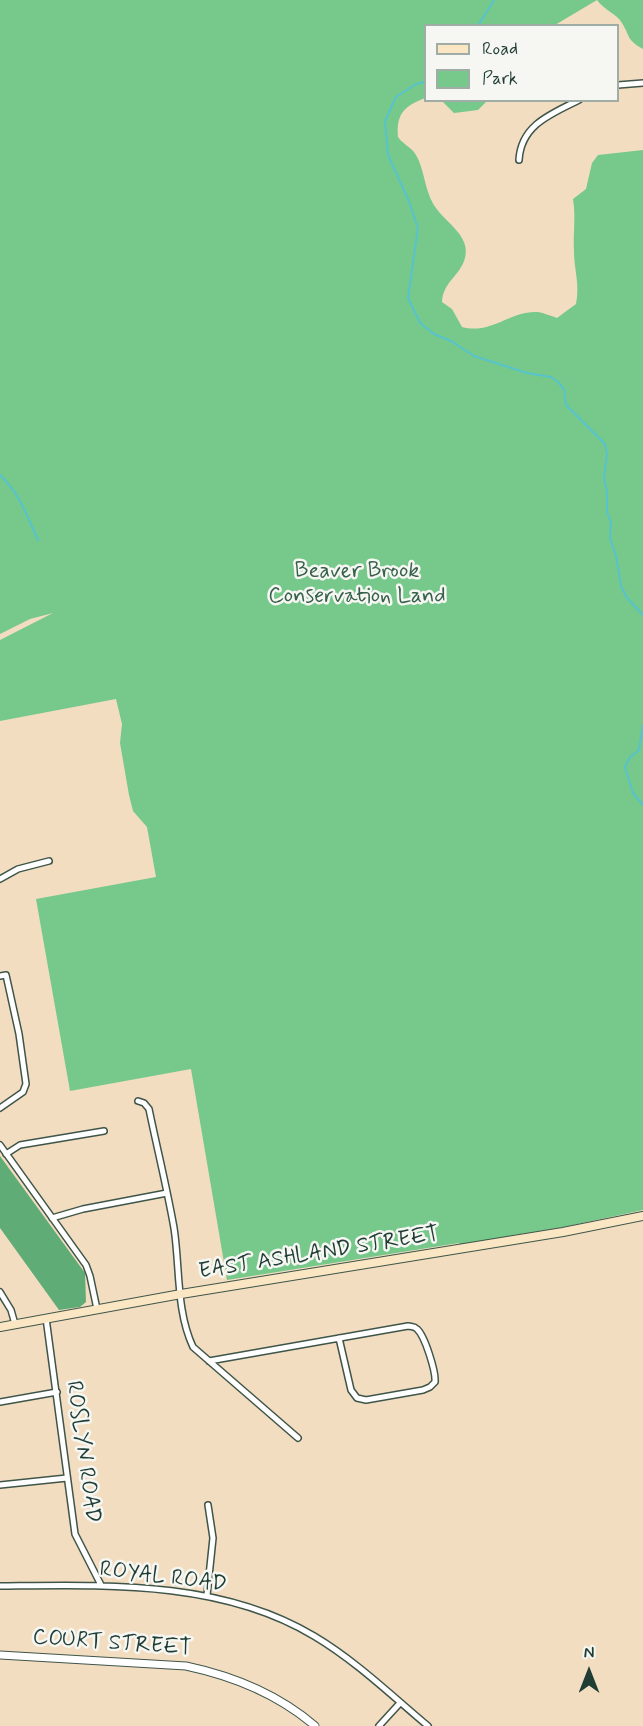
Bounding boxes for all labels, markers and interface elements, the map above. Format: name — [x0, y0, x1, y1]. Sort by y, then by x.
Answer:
legend — [424, 24, 619, 102]
text: Road — [482, 37, 518, 61]
text: Park — [482, 67, 518, 91]
park label: Beaver Brook Conservation Land — [268, 559, 446, 610]
street label: EAST ASHLAND STREET — [197, 1222, 441, 1286]
street label: ROSLYN ROAD — [59, 1379, 105, 1525]
street label: ROYAL ROAD — [98, 1557, 228, 1599]
street label: COURT STREET — [32, 1625, 192, 1663]
north arrow — [559, 1642, 619, 1702]
text: N — [584, 1643, 594, 1664]

